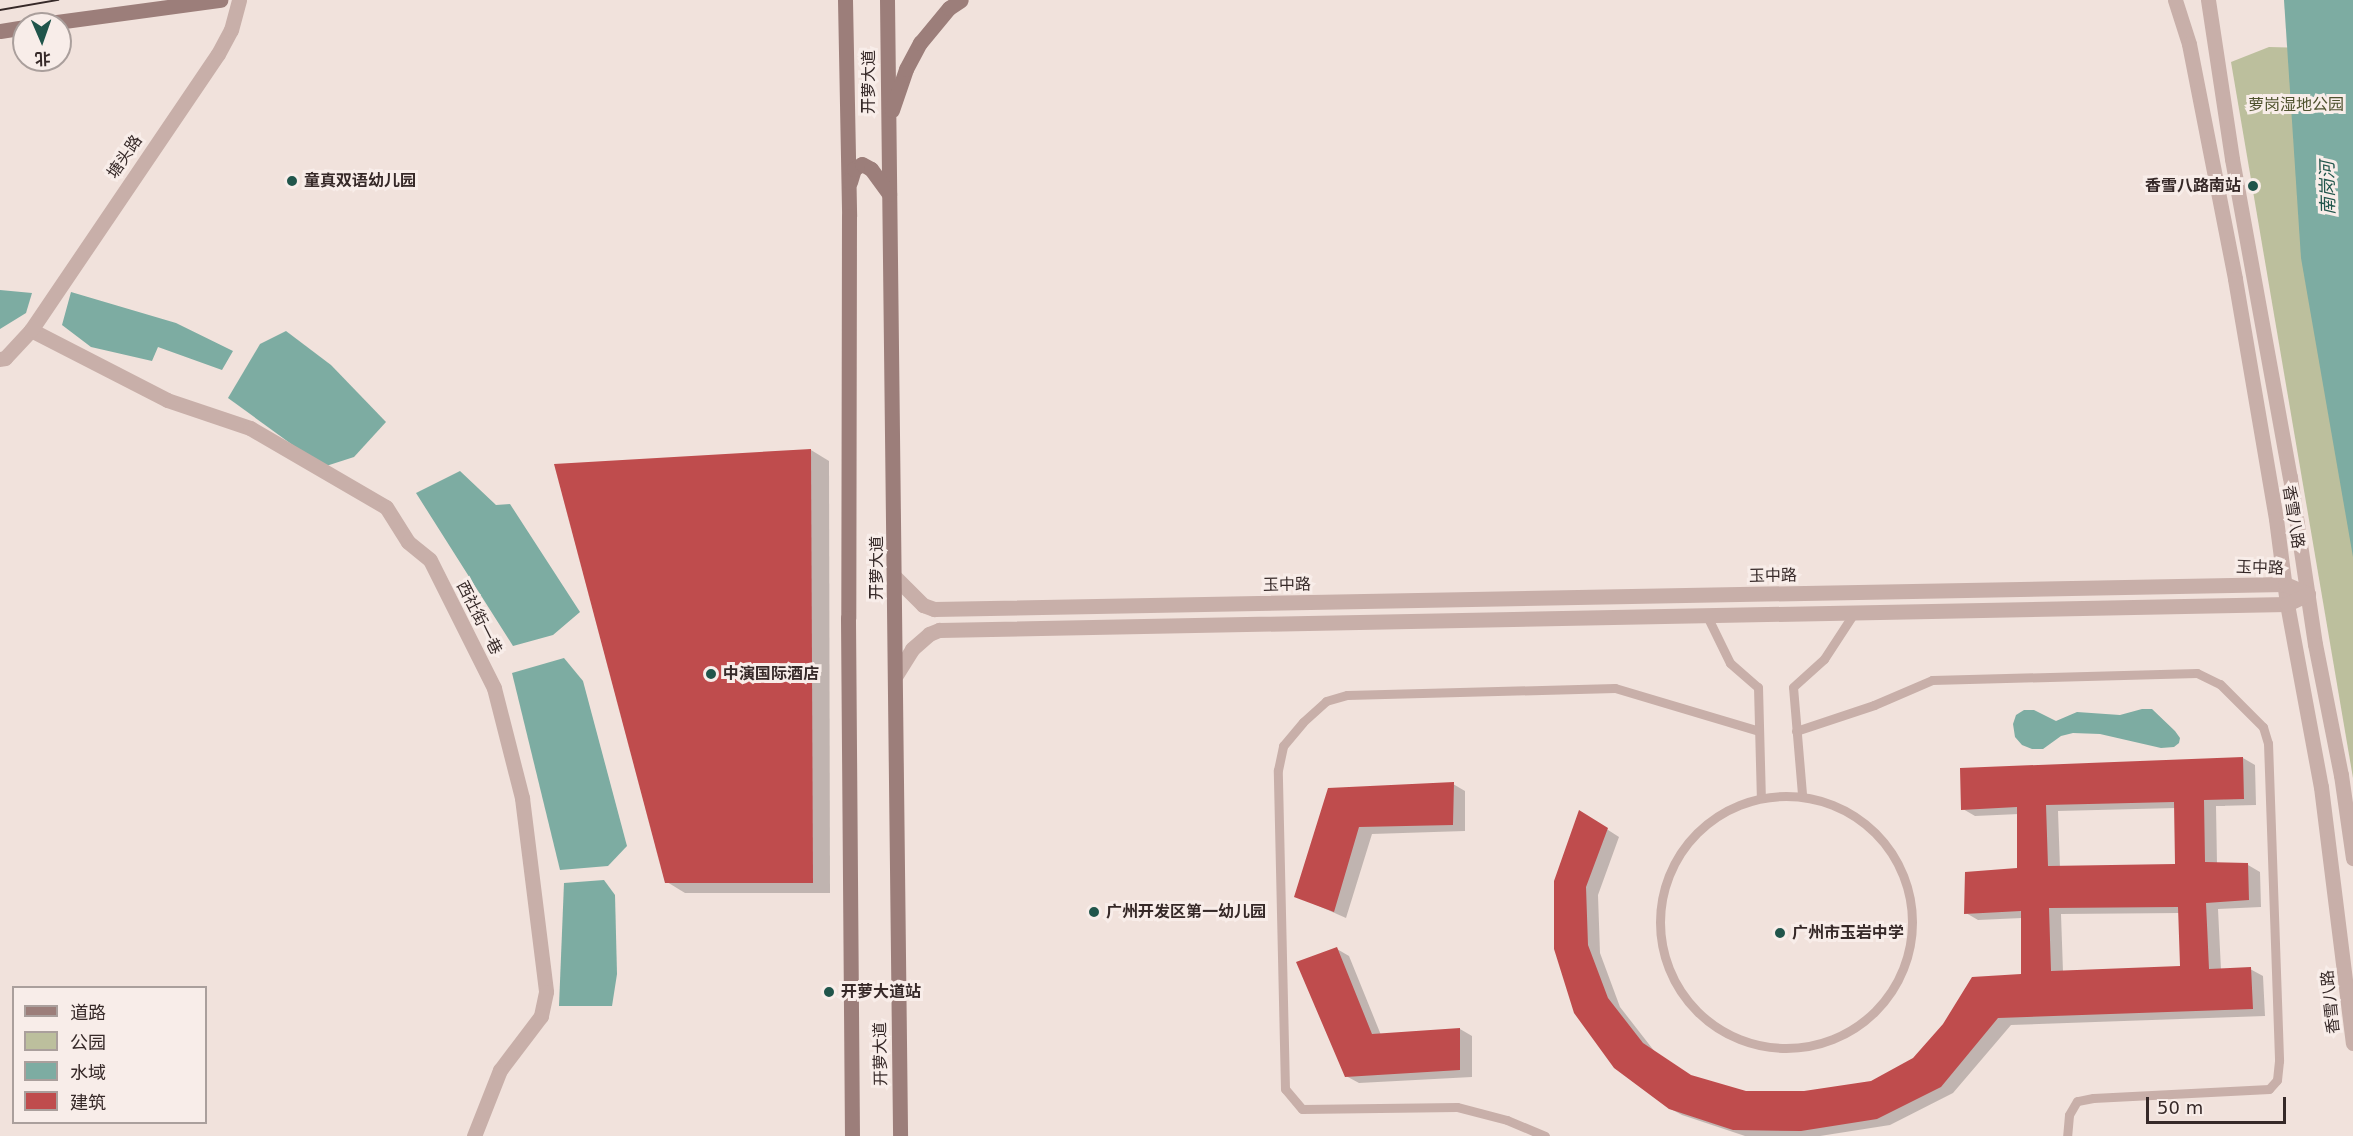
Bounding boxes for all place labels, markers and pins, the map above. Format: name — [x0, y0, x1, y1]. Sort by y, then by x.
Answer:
place label: 童真双语幼儿园 — [304, 171, 416, 191]
marker: 童真双语幼儿园 — [285, 174, 299, 188]
place label: 香雪八路南站 — [2145, 176, 2241, 196]
marker: 香雪八路南站 — [2246, 179, 2260, 193]
place label: 中演国际酒店 — [723, 664, 819, 684]
marker: 中演国际酒店 — [704, 667, 718, 681]
place label: 广州开发区第一幼儿园 — [1106, 902, 1266, 922]
marker: 广州开发区第一幼儿园 — [1087, 905, 1101, 919]
place label: 广州市玉岩中学 — [1792, 923, 1904, 943]
marker: 广州市玉岩中学 — [1773, 926, 1787, 940]
place label: 开萝大道站 — [841, 982, 921, 1002]
marker: 开萝大道站 — [822, 985, 836, 999]

